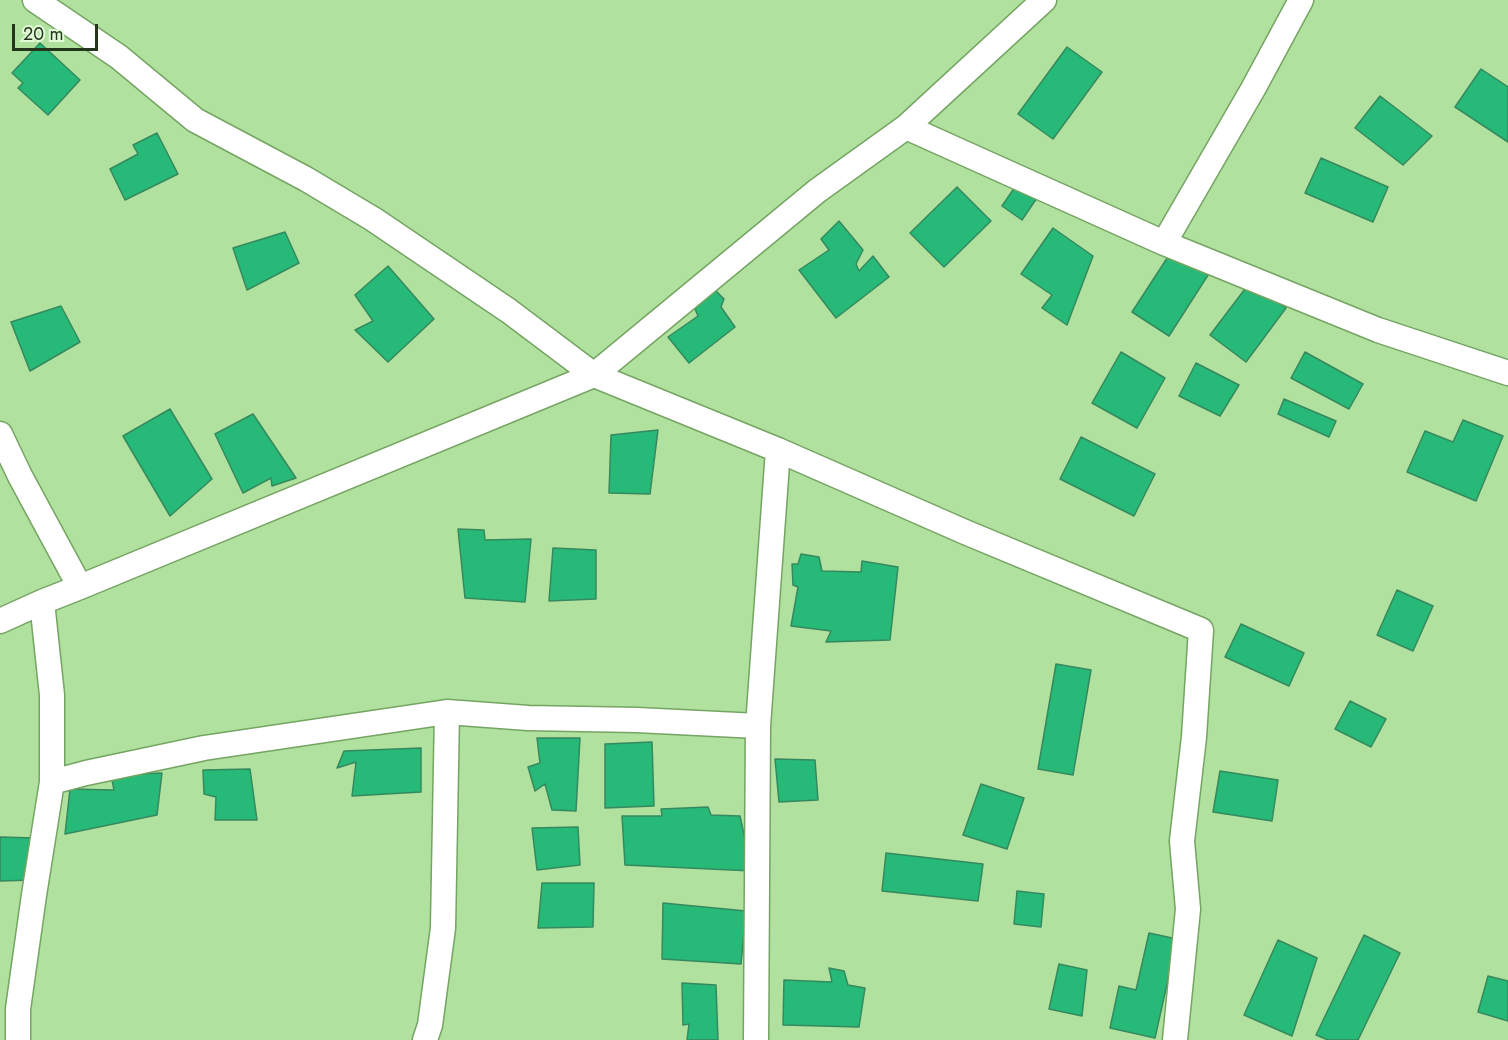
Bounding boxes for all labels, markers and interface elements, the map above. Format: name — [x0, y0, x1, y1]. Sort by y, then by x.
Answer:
scale bar — [15, 12, 100, 50]
text: 20 m — [23, 21, 63, 47]

